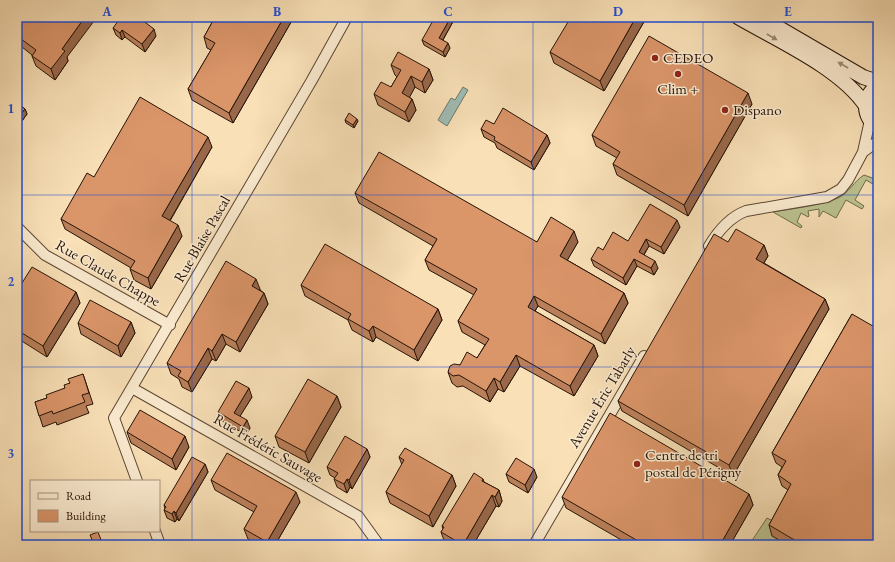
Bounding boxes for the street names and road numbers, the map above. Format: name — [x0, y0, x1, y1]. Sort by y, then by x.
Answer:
street label: Rue Blaise Pascal — [169, 192, 234, 286]
street label: Rue Claude Chappe — [52, 235, 164, 310]
street label: Avenue Éric Tabarly — [563, 342, 640, 452]
street label: Rue Frédéric Sauvage — [210, 409, 326, 487]

